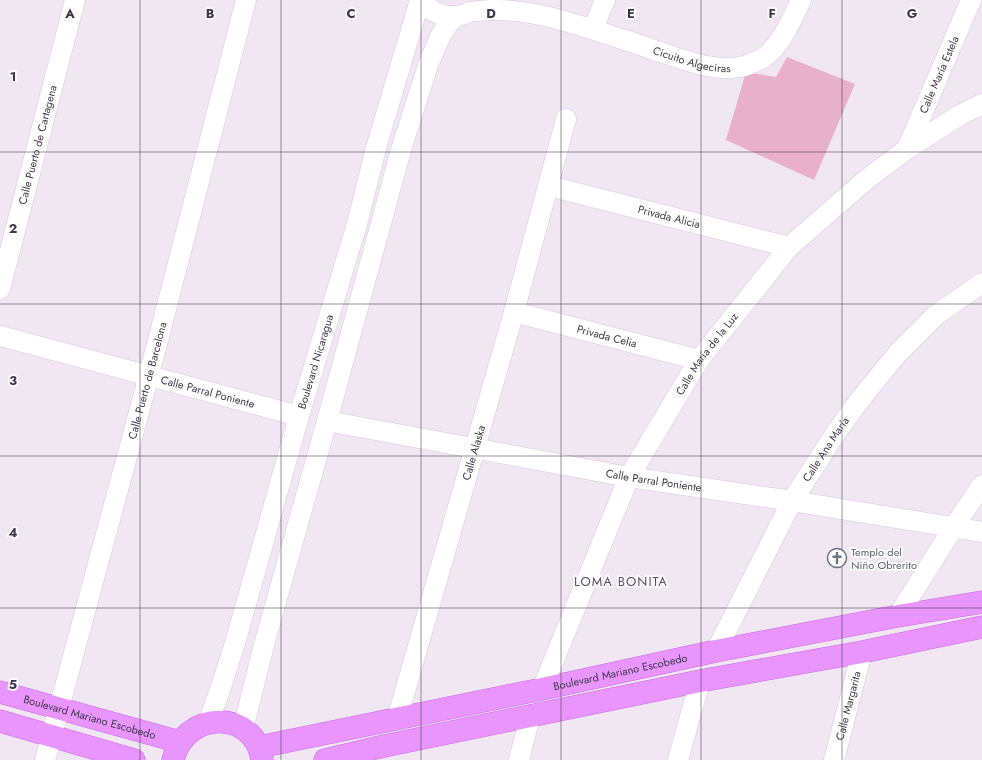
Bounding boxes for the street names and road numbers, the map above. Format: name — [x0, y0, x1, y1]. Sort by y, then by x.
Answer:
street label: Calle María Estela — [915, 33, 963, 116]
street label: Cicuito Algeciras — [651, 42, 731, 76]
street label: Calle Puerto de Cartagena — [14, 83, 61, 206]
street label: Privada Alicia — [636, 201, 702, 232]
street label: Calle María de la Luz — [672, 309, 742, 398]
street label: Boulevard Nicaragua — [294, 313, 337, 411]
street label: Calle Puerto de Barcelona — [124, 320, 170, 441]
street label: Privada Celia — [575, 321, 639, 352]
street label: Calle Parral Poniente — [159, 371, 257, 412]
street label: Calle Ana María — [799, 413, 853, 485]
street label: Calle Alaska — [458, 423, 489, 482]
street label: Calle Parral Poniente — [604, 465, 703, 496]
street label: Boulevard Mariano Escobedo — [552, 649, 689, 694]
street label: Calle Margarita — [831, 669, 865, 742]
street label: Boulevard Mariano Escobedo — [22, 691, 158, 743]

